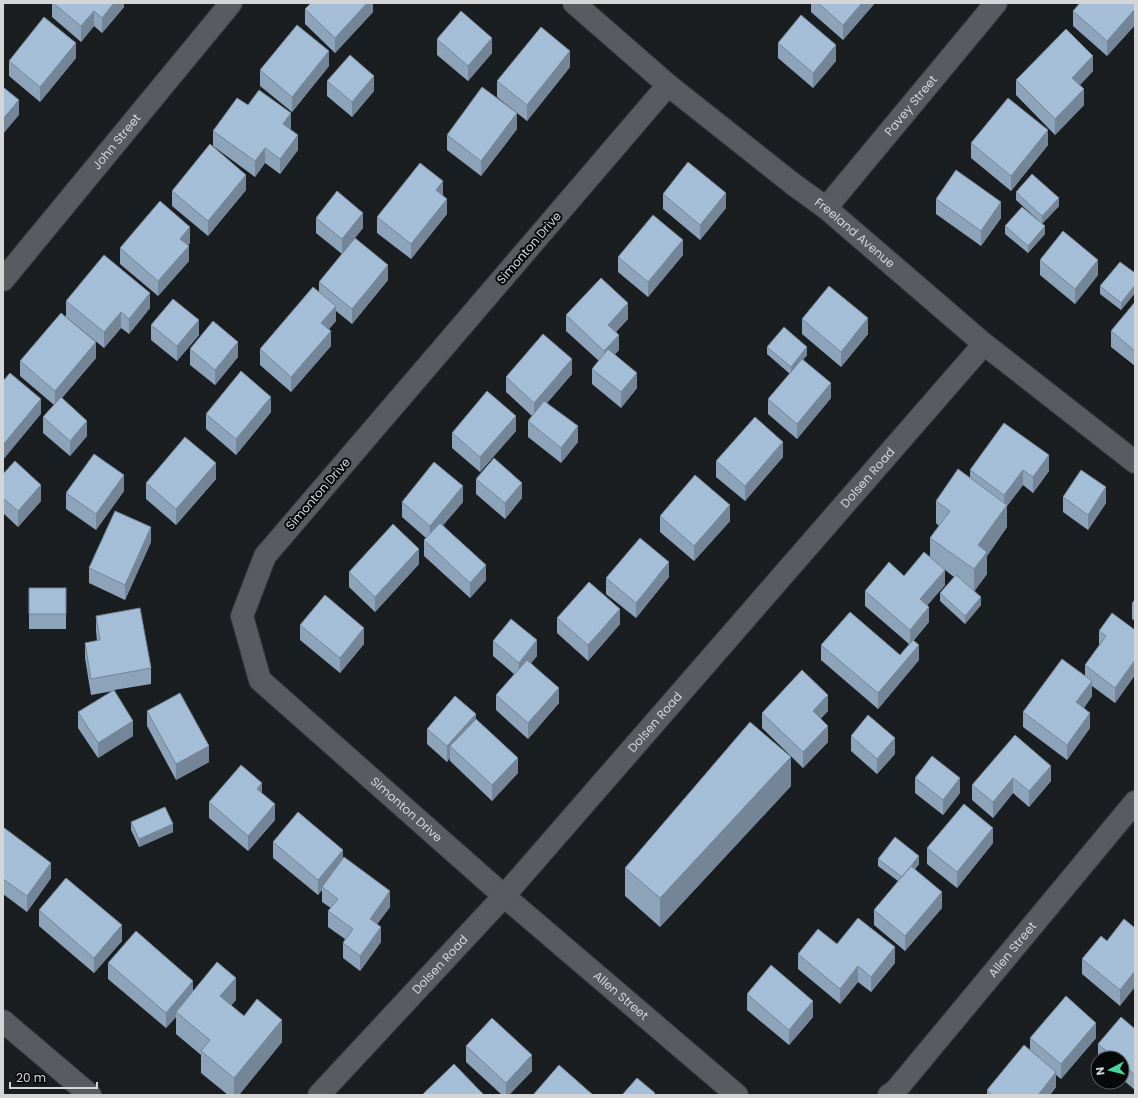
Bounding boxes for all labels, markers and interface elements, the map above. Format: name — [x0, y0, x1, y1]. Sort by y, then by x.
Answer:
street label: Pavey Street — [880, 71, 941, 139]
street label: John Street — [88, 110, 144, 173]
street label: Freeland Avenue — [811, 193, 899, 272]
street label: Simonton Drive — [492, 208, 565, 287]
street label: Dolsen Road — [836, 444, 898, 511]
street label: Simonton Drive — [281, 454, 354, 533]
street label: Dolsen Road — [624, 688, 686, 756]
street label: Simonton Drive — [367, 773, 446, 846]
street label: Allen Street — [984, 918, 1040, 981]
street label: Dolsen Road — [408, 931, 472, 998]
street label: Allen Street — [590, 967, 652, 1024]
north arrow — [1090, 1050, 1130, 1090]
scale bar — [10, 1064, 97, 1090]
text: N — [1092, 1066, 1109, 1076]
text: 20 m — [16, 1069, 46, 1086]

